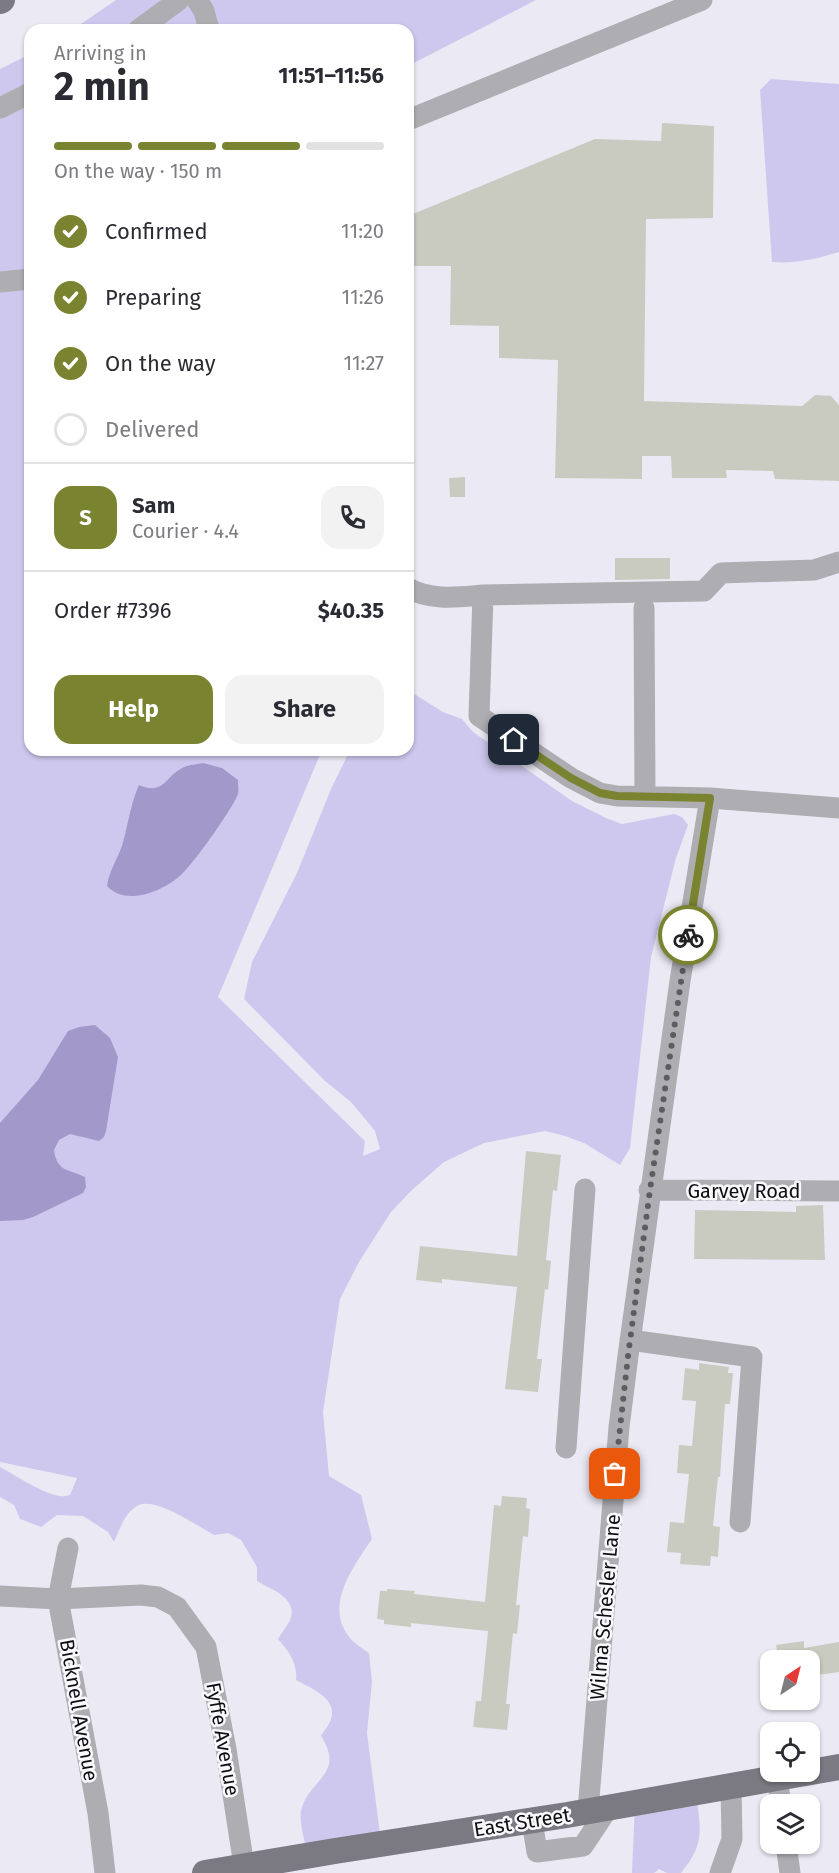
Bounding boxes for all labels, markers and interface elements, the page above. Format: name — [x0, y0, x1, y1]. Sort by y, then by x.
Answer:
text: Arriving in — [54, 41, 147, 65]
text: 11:51–11:56 — [278, 62, 384, 89]
text: 2 min — [54, 64, 150, 110]
text: On the way · 150 m — [54, 159, 222, 183]
icon: check — [54, 215, 87, 248]
text: Confirmed — [105, 218, 208, 245]
text: 11:20 — [341, 219, 384, 243]
icon: check — [54, 281, 87, 314]
text: Preparing — [105, 284, 201, 311]
text: 11:26 — [342, 285, 384, 309]
icon: check — [54, 347, 87, 380]
text: On the way — [105, 350, 216, 377]
text: 11:27 — [344, 351, 384, 375]
text: Delivered — [105, 416, 200, 443]
button: phone — [321, 486, 384, 549]
text: Sam — [132, 492, 175, 519]
text: S — [79, 504, 92, 531]
text: Courier · 4.4 — [132, 519, 239, 543]
text: Order #7396 — [54, 597, 172, 624]
text: $40.35 — [318, 597, 384, 624]
button: Help — [54, 675, 213, 744]
button: Share — [225, 675, 384, 744]
pin — [488, 714, 539, 765]
icon: home — [497, 723, 530, 756]
courier — [658, 905, 718, 965]
icon: bike — [672, 919, 705, 952]
street label: Garvey Road — [687, 1179, 801, 1203]
pin — [589, 1448, 640, 1499]
icon: bag — [598, 1457, 631, 1490]
street label: Wilma Schesler Lane — [585, 1513, 625, 1701]
street label: Bicknell Avenue — [55, 1637, 103, 1783]
north arrow — [760, 1650, 820, 1710]
map controls — [760, 1650, 820, 1854]
street label: Fyffe Avenue — [201, 1680, 245, 1798]
button: locate — [760, 1722, 820, 1782]
button: layers — [760, 1794, 820, 1854]
street label: East Street — [472, 1802, 573, 1841]

